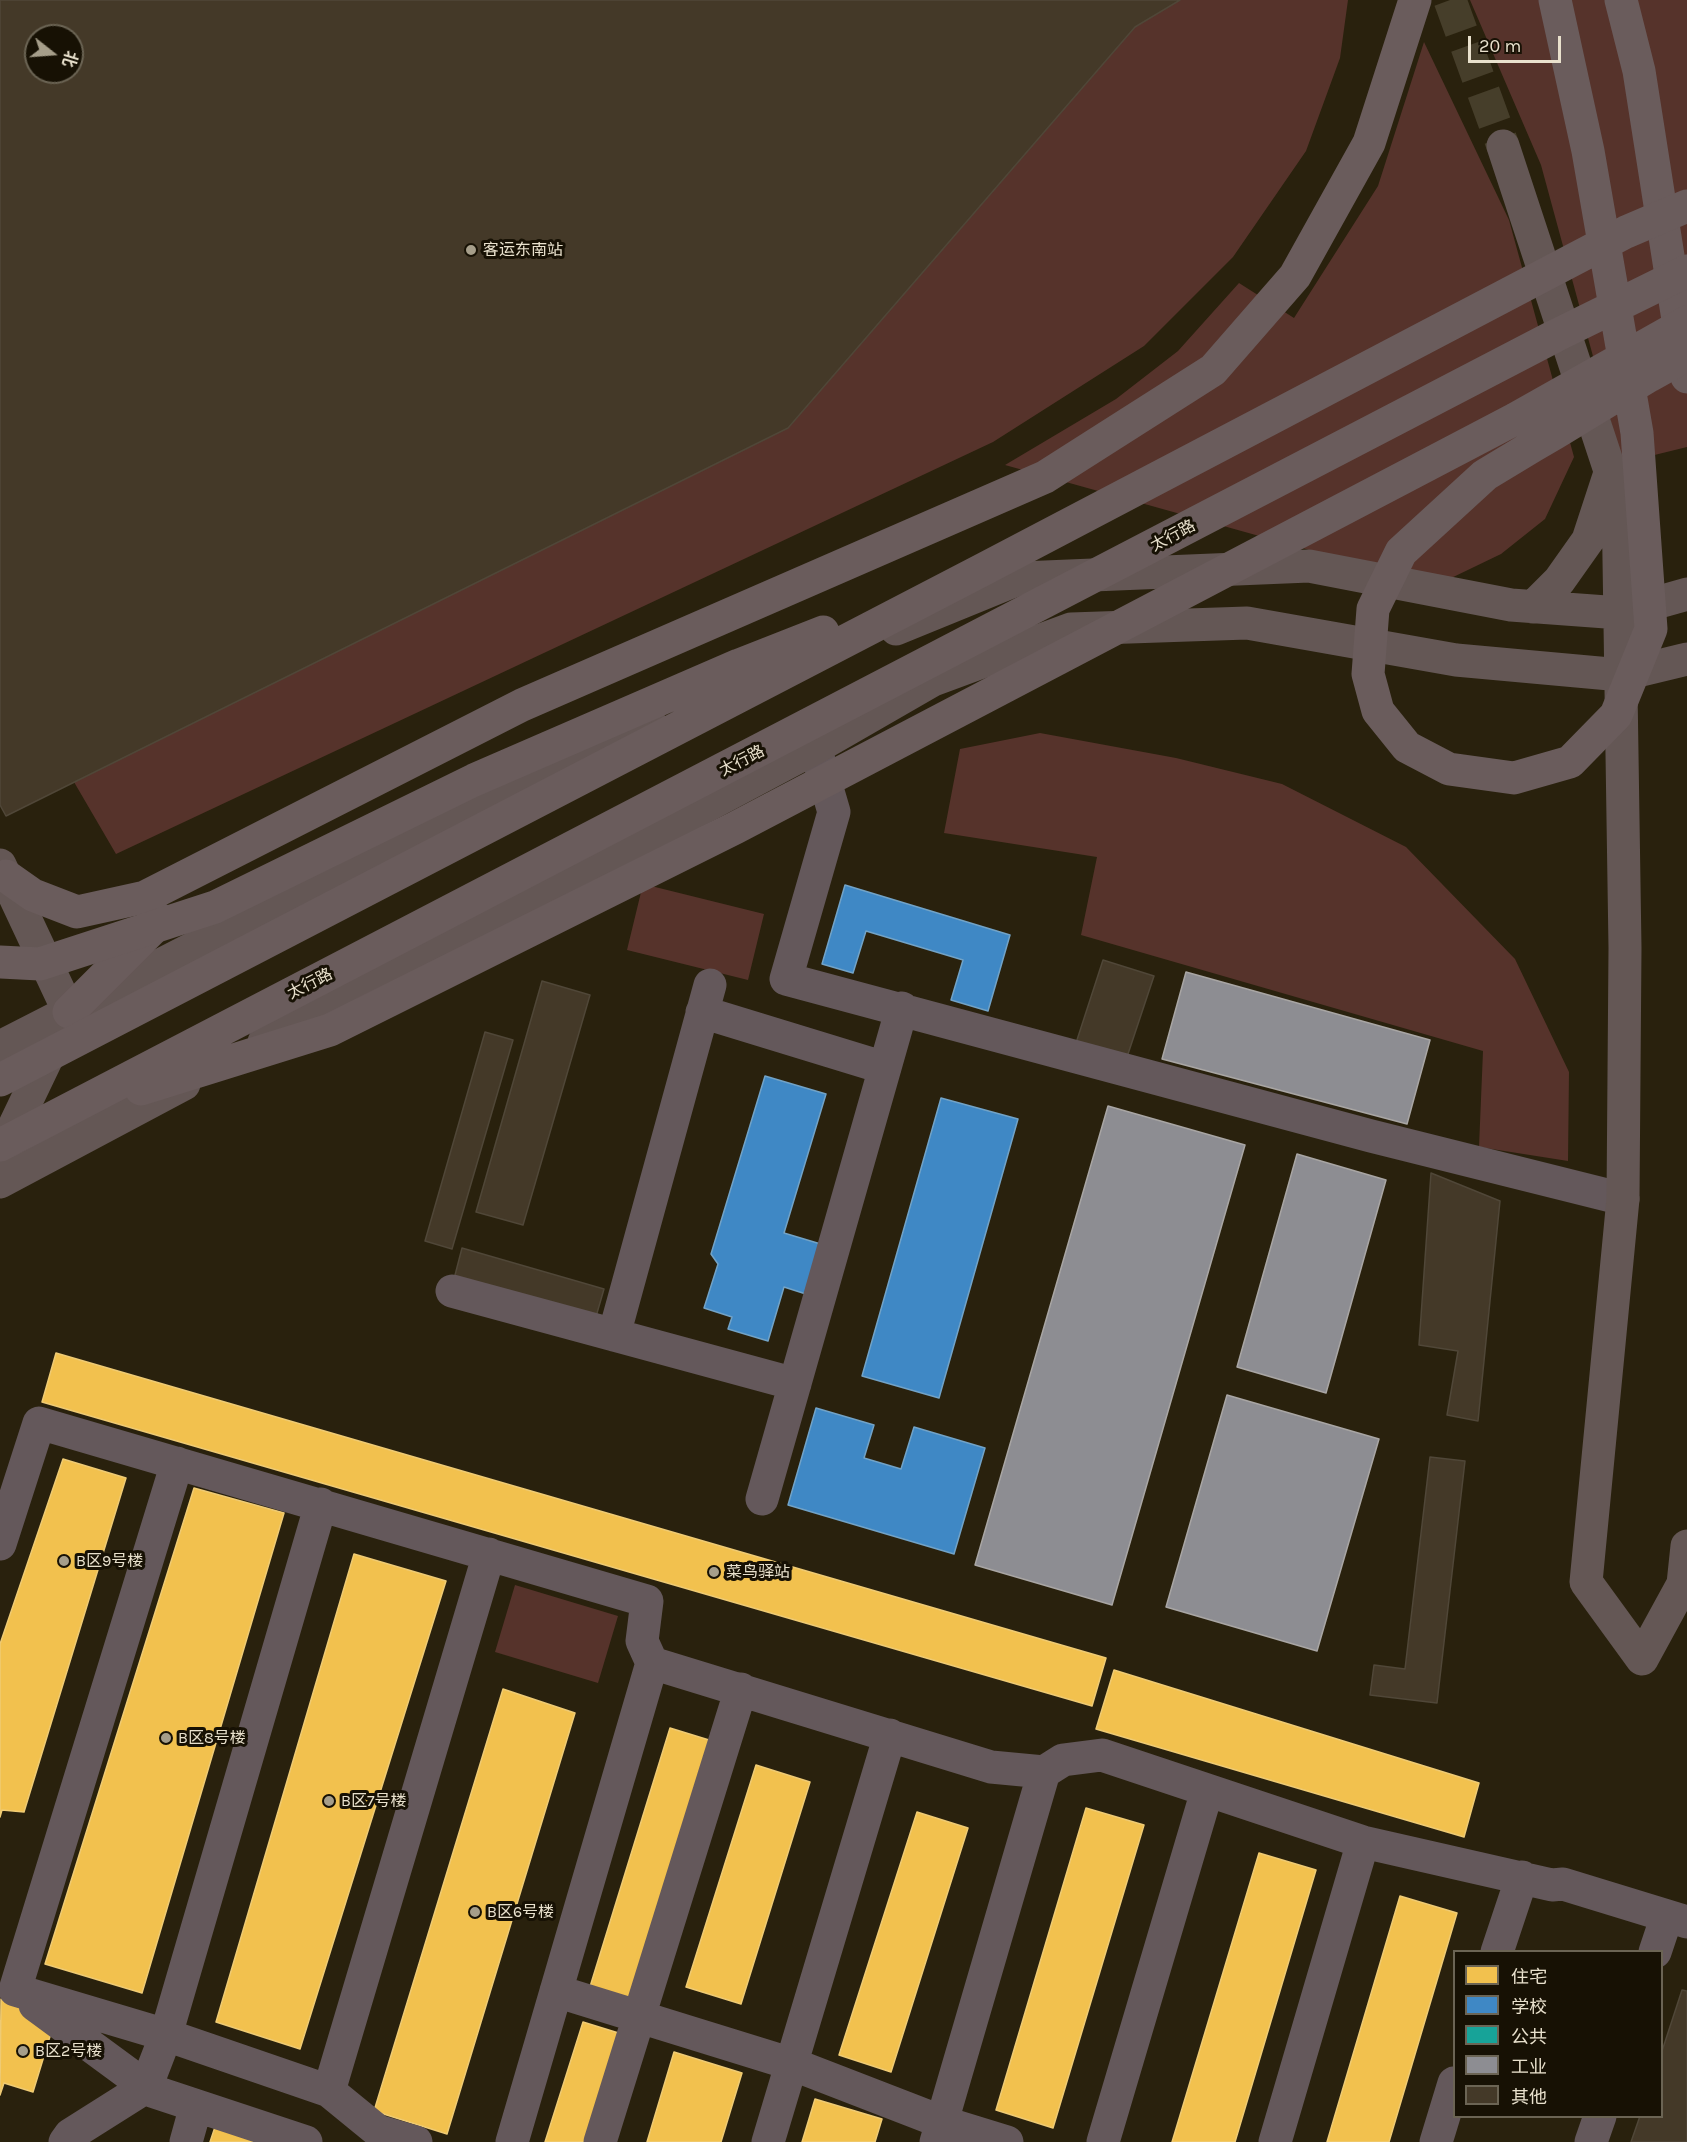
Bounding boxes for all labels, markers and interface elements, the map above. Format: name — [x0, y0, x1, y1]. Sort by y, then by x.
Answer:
north arrow — [24, 24, 84, 84]
scale bar — [1471, 24, 1564, 62]
text: 20 m — [1479, 35, 1521, 57]
text: 北 — [58, 48, 81, 69]
place label: 客运东南站 — [483, 240, 563, 260]
marker: 客运东南站 — [464, 243, 478, 257]
street label: 太行路 — [1147, 516, 1199, 556]
street label: 太行路 — [716, 742, 768, 780]
street label: 太行路 — [284, 965, 336, 1003]
place label: B区9号楼 — [76, 1551, 143, 1571]
marker: B区9号楼 — [57, 1554, 71, 1568]
place label: 菜鸟驿站 — [726, 1562, 790, 1582]
marker: 菜鸟驿站 — [707, 1565, 721, 1579]
place label: B区8号楼 — [178, 1728, 246, 1748]
marker: B区8号楼 — [159, 1731, 173, 1745]
place label: B区7号楼 — [341, 1791, 406, 1811]
marker: B区7号楼 — [322, 1794, 336, 1808]
place label: B区6号楼 — [487, 1902, 554, 1922]
marker: B区6号楼 — [468, 1905, 482, 1919]
legend — [1453, 1950, 1663, 2118]
text: 住宅 — [1511, 1966, 1547, 1988]
text: 学校 — [1511, 1996, 1547, 2018]
text: 公共 — [1511, 2026, 1547, 2048]
place label: B区2号楼 — [35, 2041, 102, 2061]
marker: B区2号楼 — [16, 2044, 30, 2058]
text: 工业 — [1511, 2056, 1547, 2078]
text: 其他 — [1511, 2086, 1547, 2108]

